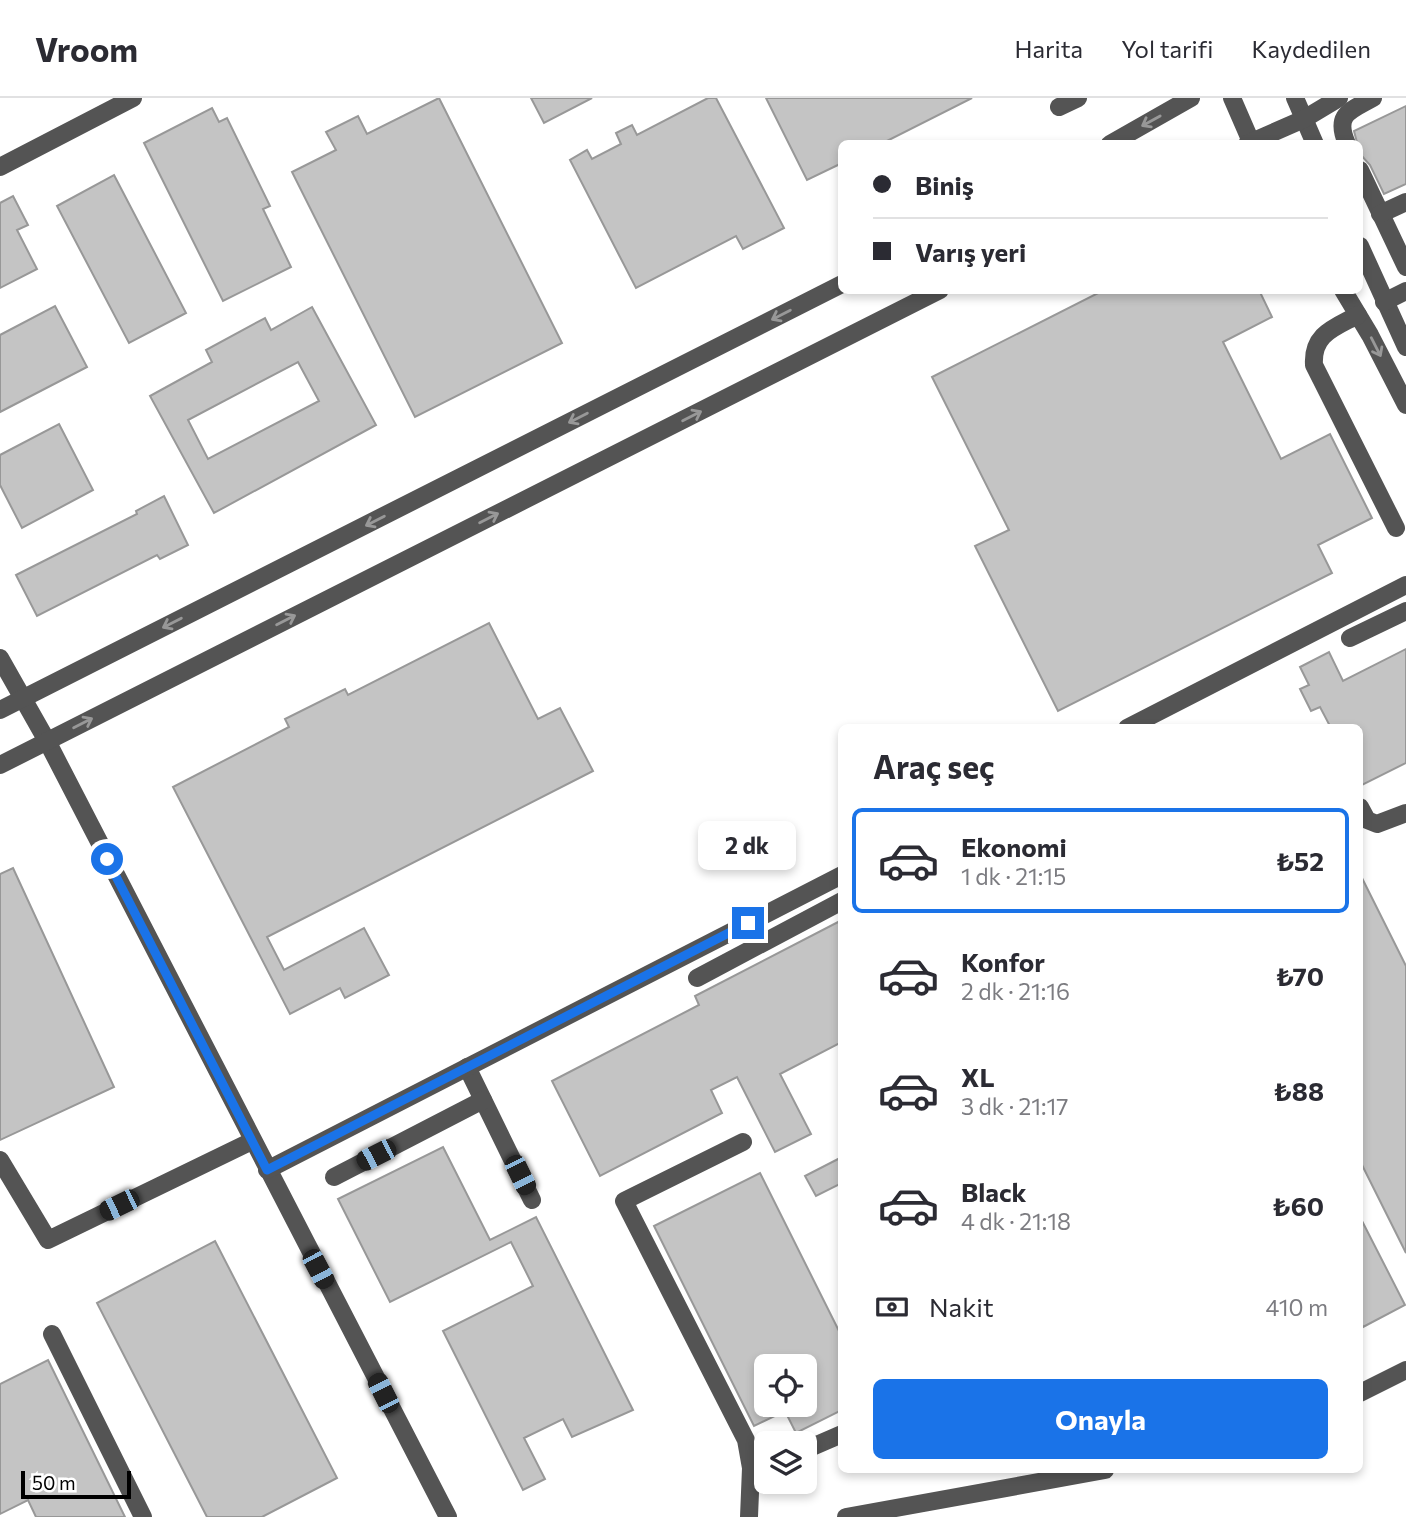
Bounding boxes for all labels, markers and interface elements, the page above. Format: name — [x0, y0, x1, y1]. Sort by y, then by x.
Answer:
text: Vroom — [35, 28, 138, 69]
text: Harita — [1014, 34, 1083, 63]
text: Yol tarifi — [1121, 34, 1213, 63]
text: Kaydedilen — [1251, 34, 1371, 63]
one-way arrow — [1141, 114, 1161, 128]
text: Biniş — [915, 169, 974, 200]
text: Varış yeri — [915, 236, 1026, 267]
one-way arrow — [771, 309, 792, 323]
one-way arrow — [1370, 336, 1384, 357]
one-way arrow — [681, 408, 702, 422]
one-way arrow — [568, 411, 589, 425]
one-way arrow — [478, 511, 499, 524]
one-way arrow — [365, 514, 386, 528]
one-way arrow — [275, 613, 296, 627]
one-way arrow — [162, 617, 183, 631]
one-way arrow — [72, 715, 93, 729]
text: Araç seç — [873, 746, 995, 786]
callout: 2 dk — [699, 822, 797, 870]
icon: car — [877, 829, 940, 892]
text: 2 dk — [725, 831, 769, 859]
text: Ekonomi — [961, 831, 1067, 862]
route start — [91, 843, 123, 875]
text: ₺52 — [1276, 845, 1324, 876]
text: 1 dk · 21:15 — [961, 862, 1066, 890]
route end — [732, 907, 764, 939]
icon: car — [877, 944, 940, 1007]
text: Konfor — [961, 946, 1045, 977]
text: ₺70 — [1275, 960, 1324, 991]
text: 2 dk · 21:16 — [961, 977, 1070, 1005]
icon: car — [877, 1059, 940, 1122]
text: XL — [961, 1061, 995, 1092]
text: ₺88 — [1273, 1075, 1324, 1106]
text: 3 dk · 21:17 — [961, 1092, 1069, 1120]
car — [353, 1136, 400, 1174]
car — [502, 1152, 539, 1198]
icon: car — [877, 1174, 940, 1237]
text: Black — [961, 1176, 1027, 1207]
car — [96, 1186, 143, 1224]
text: ₺60 — [1272, 1190, 1324, 1221]
text: 4 dk · 21:18 — [961, 1207, 1071, 1235]
car — [299, 1246, 338, 1292]
icon: cash — [873, 1288, 911, 1326]
text: Nakit — [929, 1291, 994, 1322]
text: 410 m — [1266, 1293, 1328, 1321]
map controls — [754, 1354, 817, 1494]
button: locate — [754, 1354, 817, 1417]
car — [365, 1370, 402, 1416]
button: Onayla — [873, 1379, 1328, 1459]
button: layers — [754, 1431, 817, 1494]
scale bar — [21, 1468, 131, 1500]
text: 50 m — [32, 1471, 76, 1494]

